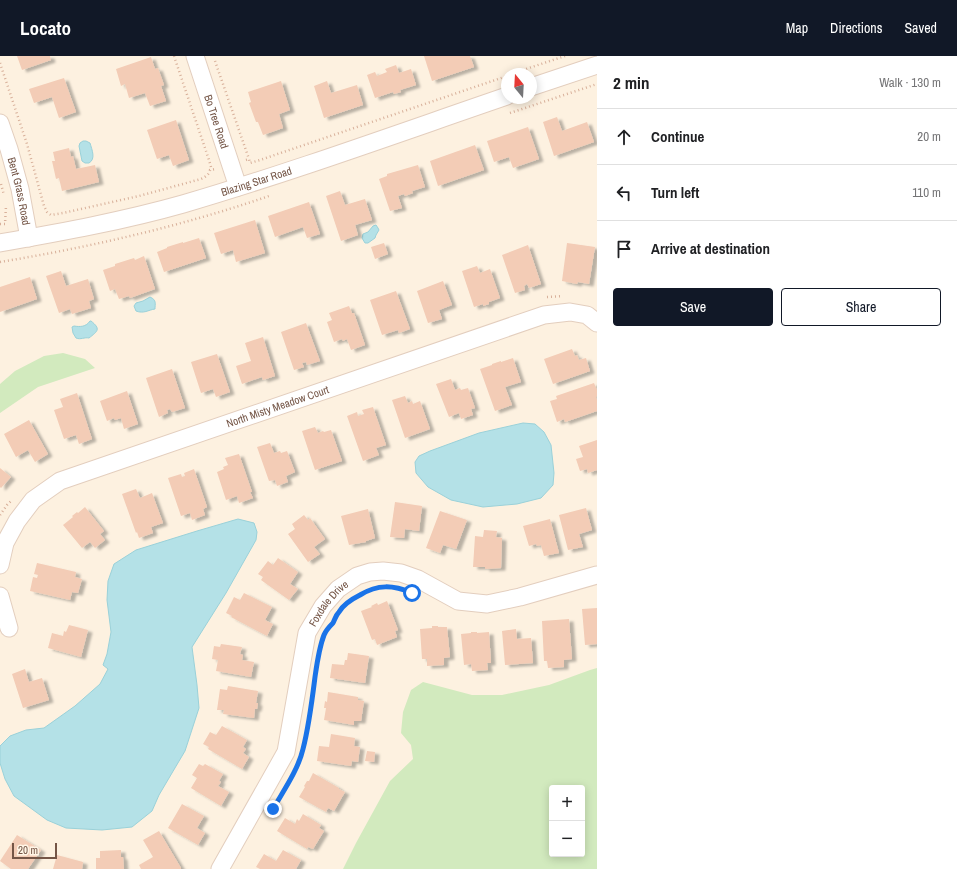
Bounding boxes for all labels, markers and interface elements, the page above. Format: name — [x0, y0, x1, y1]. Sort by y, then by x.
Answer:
text: Locato — [20, 15, 71, 41]
text: Map — [786, 19, 808, 37]
text: Directions — [830, 19, 882, 37]
text: Saved — [904, 19, 937, 37]
north arrow — [501, 68, 537, 104]
text: 2 min — [613, 71, 649, 94]
text: Walk · 130 m — [879, 74, 941, 91]
street label: Bo Tree Road — [201, 93, 232, 150]
icon: ahead — [613, 126, 635, 148]
text: Continue — [651, 126, 704, 147]
text: 20 m — [917, 128, 941, 145]
street label: Bent Grass Road — [5, 156, 34, 226]
street label: Blazing Star Road — [219, 163, 293, 199]
icon: left — [613, 182, 635, 204]
text: Turn left — [651, 182, 699, 203]
text: 110 m — [912, 184, 941, 201]
icon: arrive — [613, 238, 635, 260]
text: Arrive at destination — [651, 238, 770, 259]
button: Save — [613, 288, 773, 326]
button: Share — [781, 288, 941, 326]
street label: North Misty Meadow Court — [224, 382, 331, 430]
street label: Foxdale Drive — [306, 577, 351, 629]
route start — [403, 584, 421, 602]
map controls — [549, 785, 585, 857]
button: + — [549, 785, 585, 821]
route end — [264, 800, 282, 818]
button: − — [549, 821, 585, 857]
scale bar — [12, 841, 57, 860]
text: 20 m — [18, 843, 38, 857]

